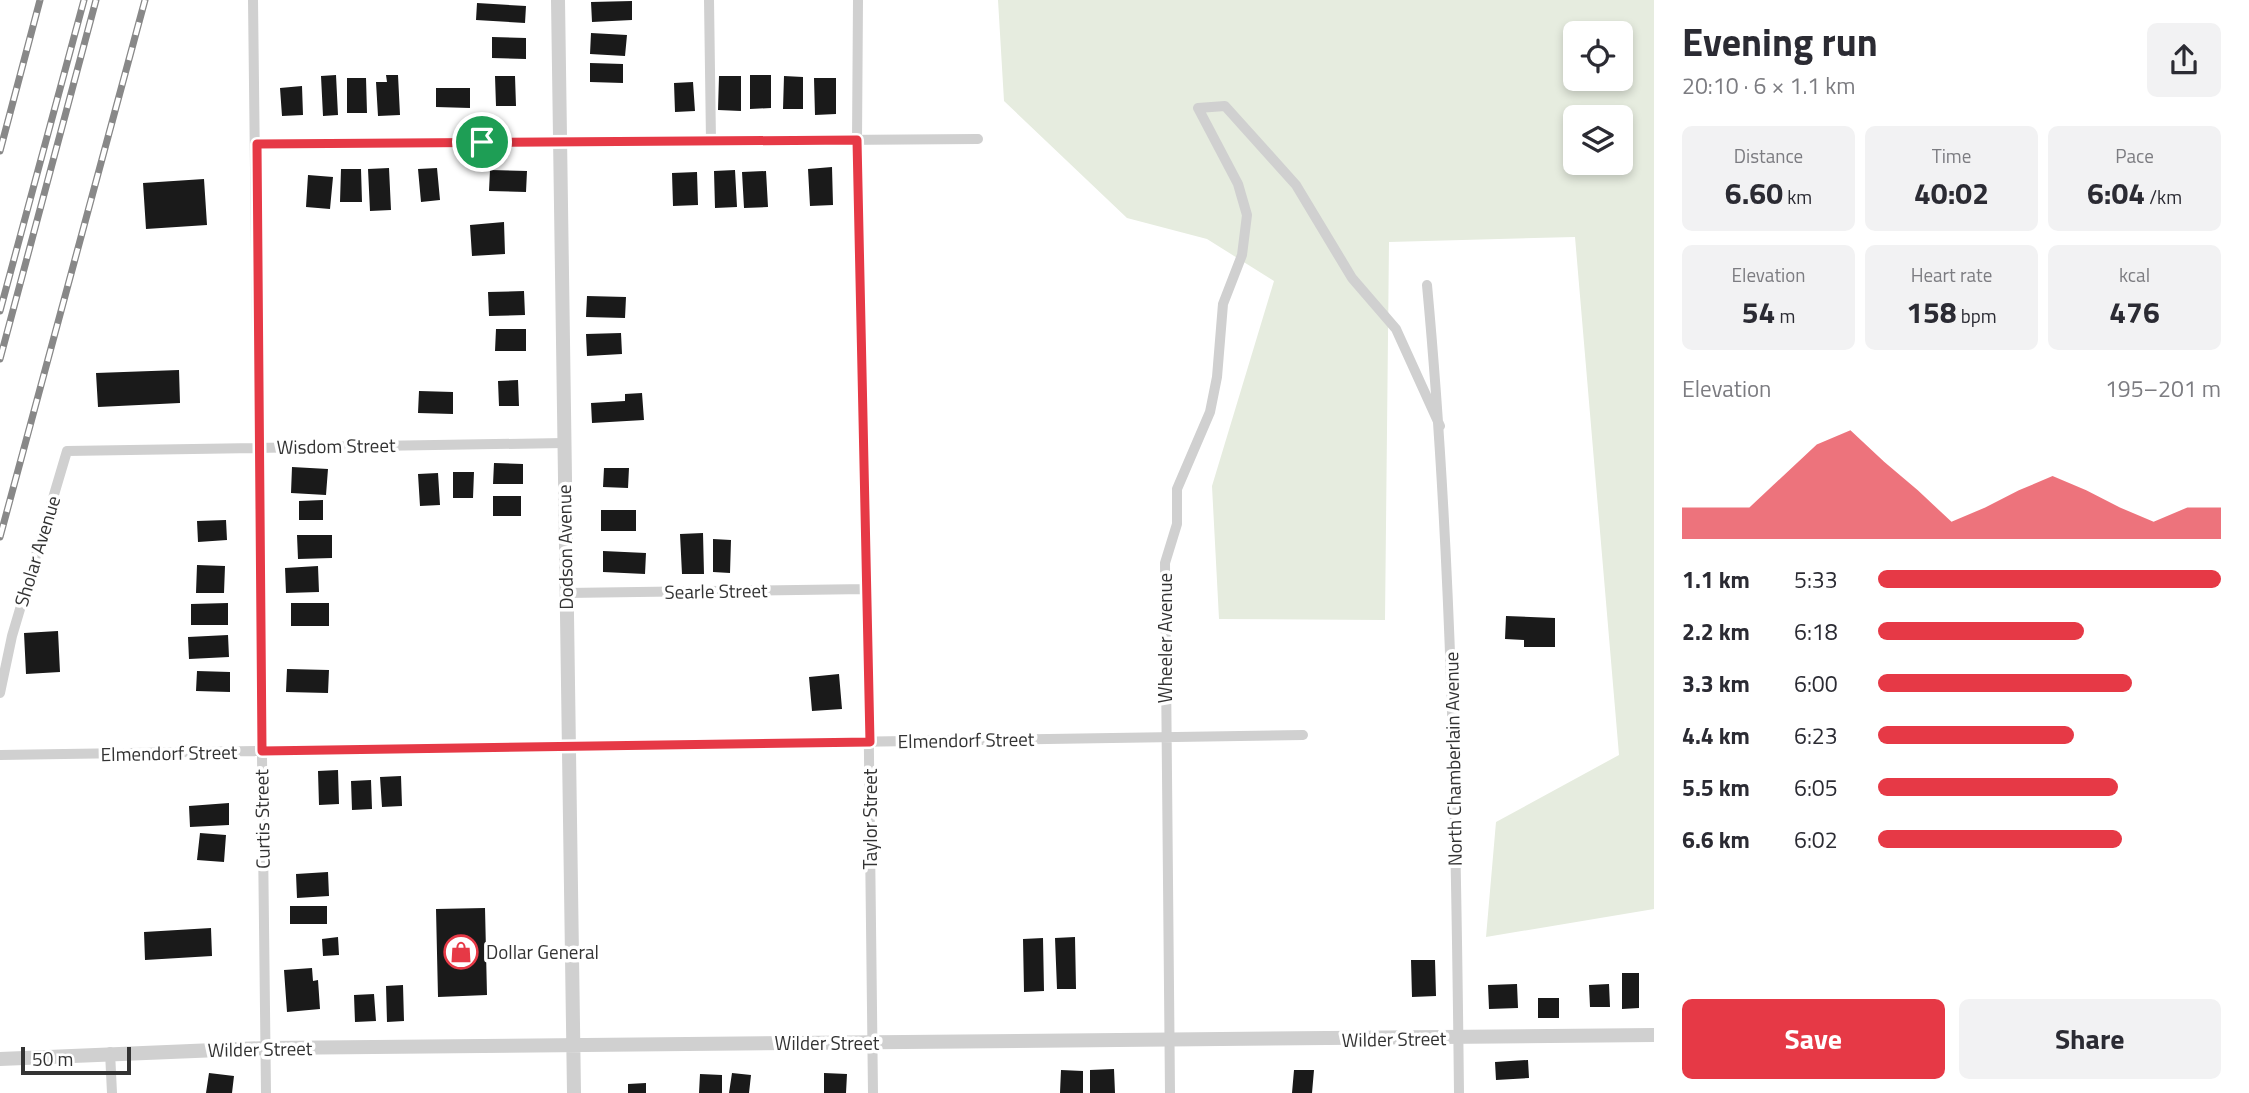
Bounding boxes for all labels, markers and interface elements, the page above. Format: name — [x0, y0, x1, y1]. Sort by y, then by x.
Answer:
text: Evening run — [1682, 13, 1878, 71]
map controls — [1563, 21, 1633, 175]
button: locate — [1563, 21, 1633, 91]
button: share — [2147, 23, 2221, 97]
text: 20:10 · 6 × 1.1 km — [1682, 68, 1856, 103]
button: layers — [1563, 105, 1633, 175]
pin — [452, 112, 512, 172]
icon: arrive — [463, 123, 501, 161]
text: Distance — [1734, 141, 1803, 170]
text: Time — [1932, 141, 1971, 170]
text: Pace — [2115, 141, 2154, 170]
text: 6.60 — [1725, 170, 1783, 216]
text: 40:02 — [1914, 170, 1989, 216]
text: 6:04 — [2087, 170, 2145, 216]
text: km — [1783, 182, 1812, 211]
text: /km — [2145, 182, 2182, 211]
text: Elevation — [1732, 260, 1805, 289]
text: Heart rate — [1911, 260, 1992, 289]
text: kcal — [2119, 260, 2150, 289]
text: 54 — [1742, 289, 1775, 335]
text: 158 — [1906, 289, 1957, 335]
text: 476 — [2109, 289, 2160, 335]
text: m — [1775, 301, 1795, 330]
text: bpm — [1957, 301, 1997, 330]
text: Elevation — [1682, 371, 1771, 406]
text: 195–201 m — [2105, 371, 2221, 406]
street label: Wisdom Street — [276, 430, 396, 461]
street label: Dodson Avenue — [549, 484, 580, 610]
street label: Sholar Avenue — [6, 492, 67, 610]
text: 1.1 km — [1682, 562, 1750, 597]
text: 5:33 — [1794, 562, 1838, 597]
street label: Wheeler Avenue — [1150, 573, 1179, 703]
street label: Searle Street — [664, 575, 768, 606]
text: 2.2 km — [1682, 614, 1750, 649]
text: 6:18 — [1794, 614, 1838, 649]
street label: North Chamberlain Avenue — [1436, 652, 1469, 866]
text: 3.3 km — [1682, 666, 1750, 701]
text: 6:00 — [1794, 666, 1838, 701]
text: 4.4 km — [1682, 718, 1750, 753]
text: 6:23 — [1794, 718, 1838, 753]
street label: Elmendorf Street — [897, 724, 1035, 755]
street label: Elmendorf Street — [100, 737, 238, 768]
street label: Taylor Street — [855, 768, 884, 870]
street label: Curtis Street — [246, 769, 277, 869]
text: 5.5 km — [1682, 770, 1750, 805]
text: 6:05 — [1794, 770, 1838, 805]
text: 6.6 km — [1682, 822, 1750, 857]
text: 6:02 — [1794, 822, 1838, 857]
shop icon: Dollar General — [442, 933, 480, 971]
place label: Dollar General — [486, 937, 599, 966]
button: Save — [1682, 999, 1945, 1079]
button: Share — [1959, 999, 2221, 1079]
street label: Wilder Street — [1341, 1023, 1447, 1054]
street label: Wilder Street — [775, 1028, 880, 1057]
street label: Wilder Street — [207, 1033, 313, 1064]
scale bar — [21, 1044, 131, 1076]
text: 50 m — [32, 1044, 73, 1073]

